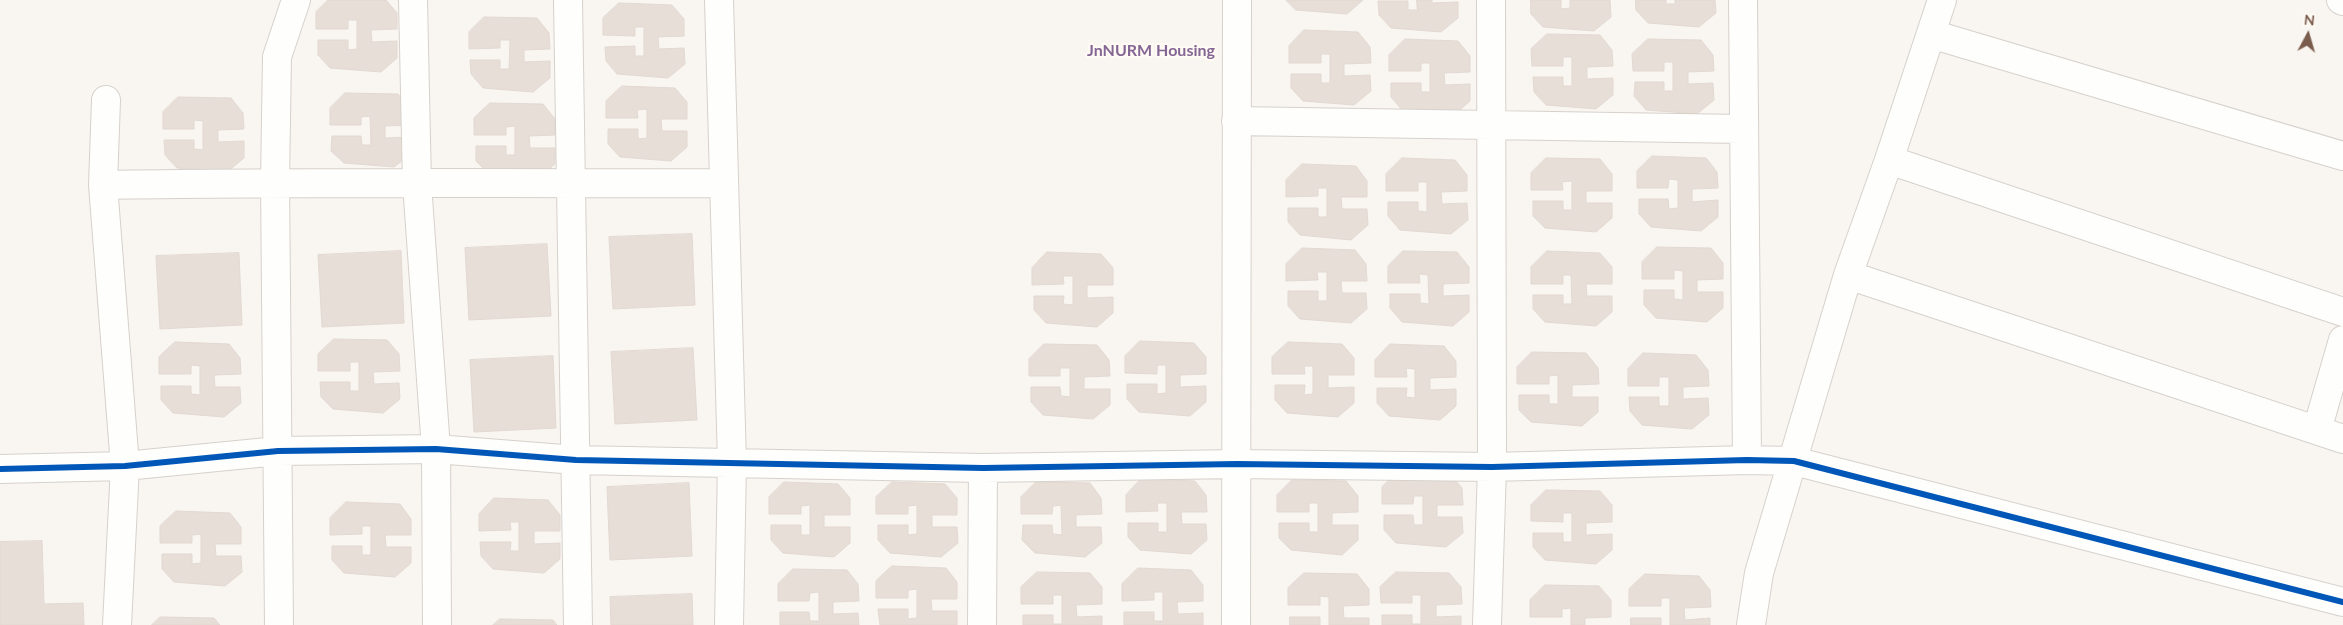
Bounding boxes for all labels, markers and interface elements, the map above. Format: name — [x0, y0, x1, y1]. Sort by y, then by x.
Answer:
north arrow — [2283, 10, 2333, 60]
text: N — [2303, 11, 2316, 29]
district label: JnNURM Housing — [1087, 41, 1215, 61]

